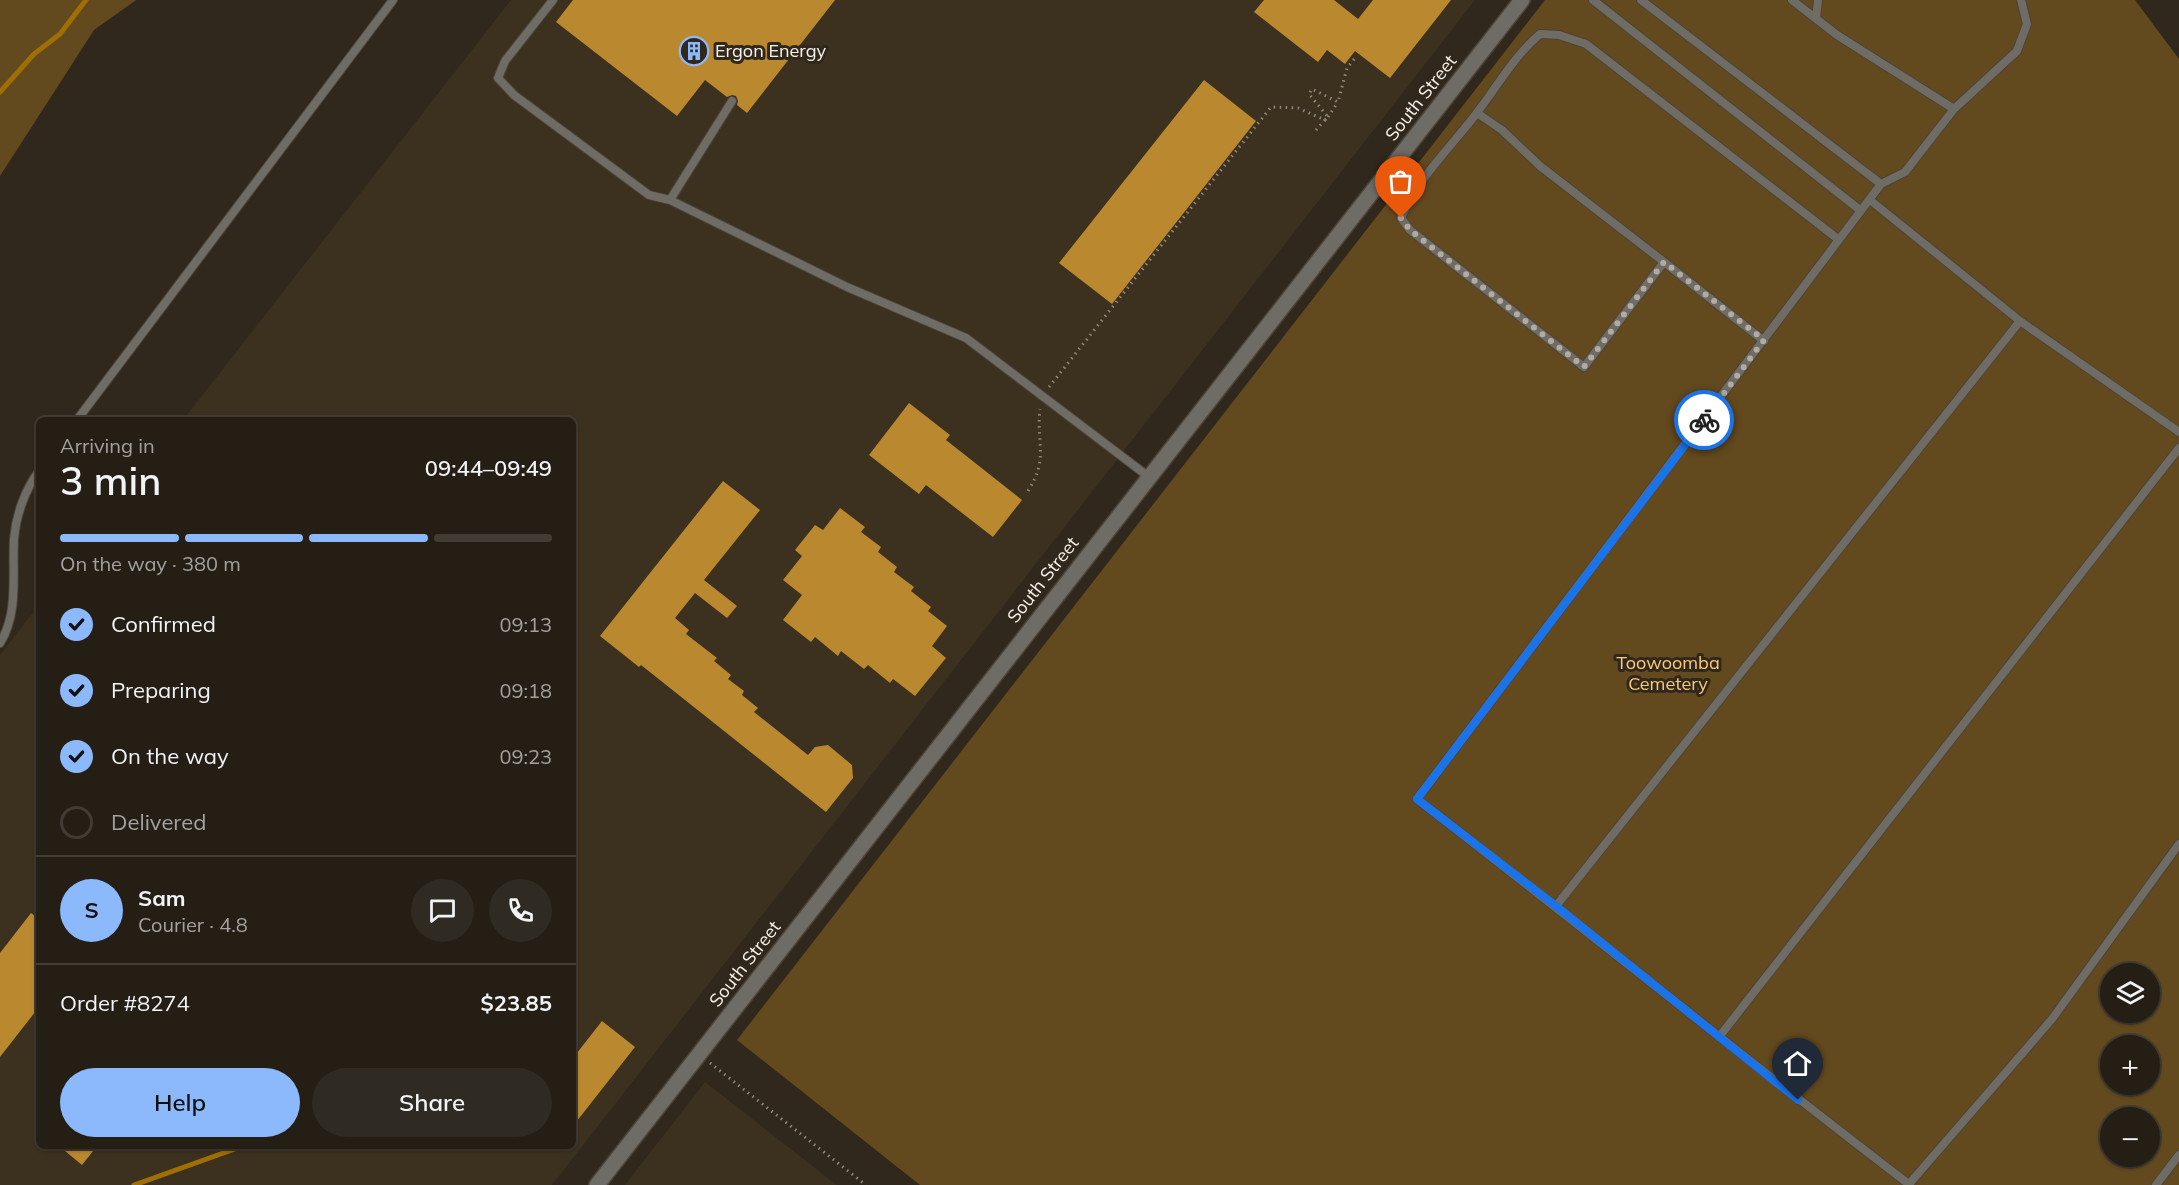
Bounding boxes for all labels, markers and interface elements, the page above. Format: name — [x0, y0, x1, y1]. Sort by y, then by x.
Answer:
building icon: Ergon Energy — [678, 35, 710, 67]
place label: Ergon Energy — [715, 39, 827, 62]
street label: South Street — [1380, 50, 1461, 145]
pin — [1375, 156, 1426, 218]
icon: bag — [1384, 165, 1417, 198]
courier — [1674, 390, 1734, 450]
icon: bike — [1688, 404, 1721, 437]
text: Arriving in — [60, 433, 155, 458]
text: 09:44–09:49 — [425, 454, 552, 482]
text: 3 min — [60, 456, 161, 505]
street label: South Street — [1002, 532, 1083, 627]
text: On the way · 380 m — [60, 551, 241, 576]
icon: check — [60, 608, 93, 641]
text: Confirmed — [111, 610, 216, 638]
text: 09:13 — [499, 612, 552, 637]
park label: Toowoomba Cemetery — [1616, 651, 1720, 695]
icon: check — [60, 674, 93, 707]
text: Preparing — [111, 676, 211, 704]
text: 09:18 — [499, 678, 552, 703]
icon: check — [60, 740, 93, 773]
text: On the way — [111, 742, 229, 770]
text: 09:23 — [499, 744, 552, 769]
text: Delivered — [111, 808, 206, 836]
button: chat — [411, 879, 474, 942]
button: phone — [489, 879, 552, 942]
text: Sam — [138, 884, 186, 912]
text: S — [84, 896, 99, 924]
text: Courier · 4.8 — [138, 912, 248, 937]
street label: South Street — [704, 916, 785, 1011]
map controls — [2100, 963, 2160, 1167]
button: layers — [2100, 963, 2160, 1023]
text: Order #8274 — [60, 989, 190, 1017]
text: $23.85 — [481, 989, 552, 1017]
button: + — [2100, 1035, 2160, 1095]
pin — [1772, 1038, 1823, 1100]
icon: home — [1781, 1047, 1814, 1080]
button: Help — [60, 1068, 300, 1137]
button: Share — [312, 1068, 552, 1137]
button: − — [2100, 1107, 2160, 1167]

